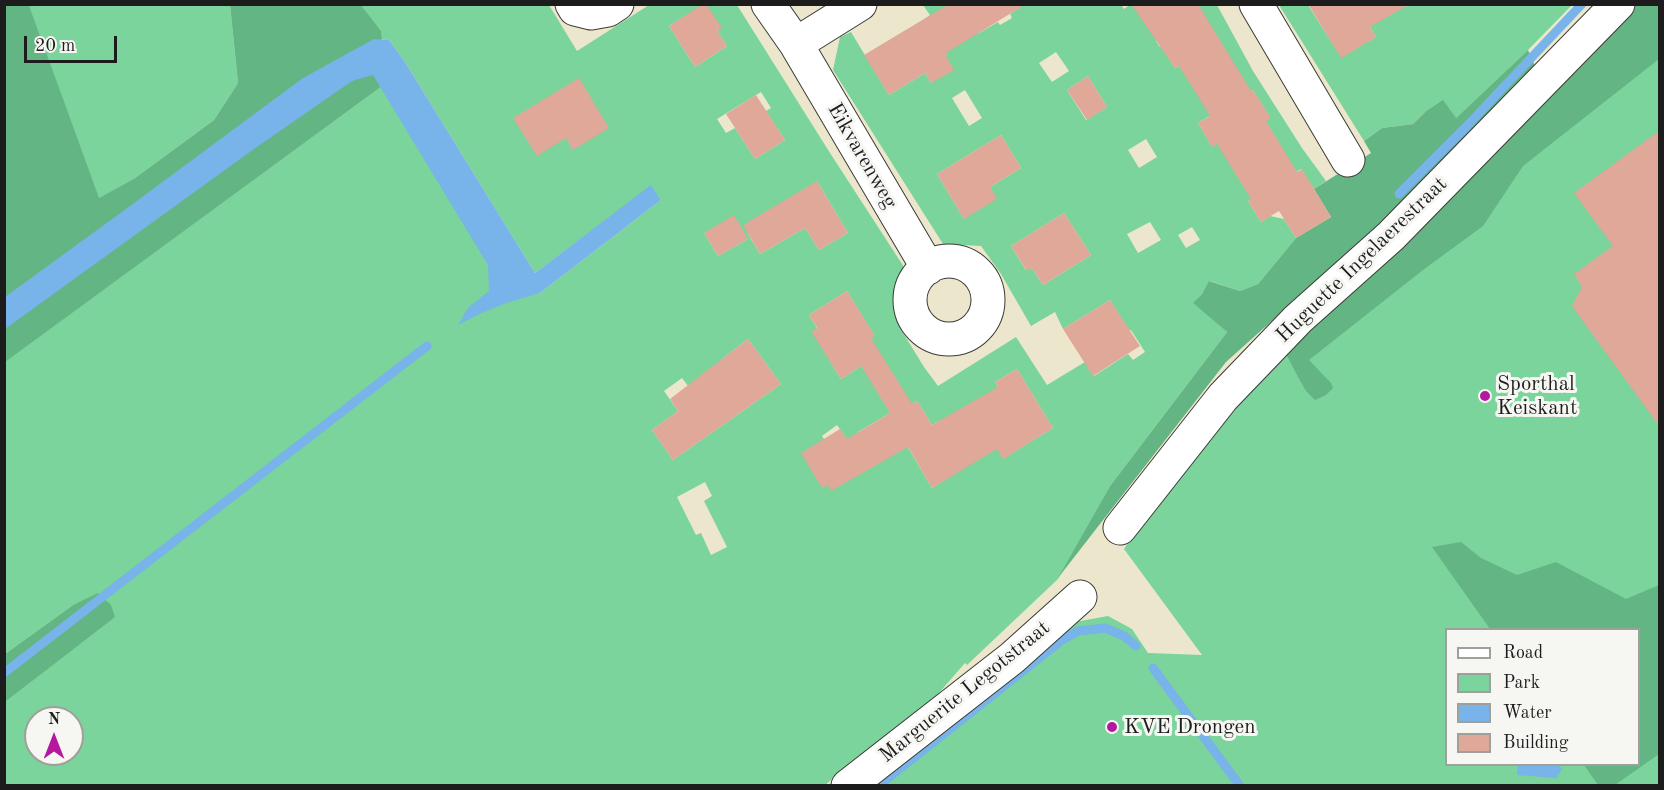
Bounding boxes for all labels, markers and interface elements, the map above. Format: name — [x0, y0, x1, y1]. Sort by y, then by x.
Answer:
scale bar — [27, 24, 120, 62]
text: 20 m — [35, 37, 75, 55]
street label: Eikvarenweg — [822, 99, 902, 213]
street label: Huguette Ingelaerestraat — [1271, 172, 1453, 348]
place label: Sporthal Keiskant — [1497, 371, 1577, 421]
marker: Sporthal Keiskant — [1478, 389, 1492, 403]
street label: Marguerite Legotstraat — [875, 616, 1055, 768]
legend — [1445, 628, 1640, 766]
text: Road — [1503, 644, 1543, 662]
text: Park — [1503, 674, 1540, 692]
text: Water — [1503, 704, 1552, 722]
north arrow — [24, 706, 84, 766]
text: N — [48, 712, 60, 728]
place label: KVE Drongen — [1124, 714, 1256, 740]
marker: KVE Drongen — [1105, 720, 1119, 734]
text: Building — [1503, 734, 1568, 752]

